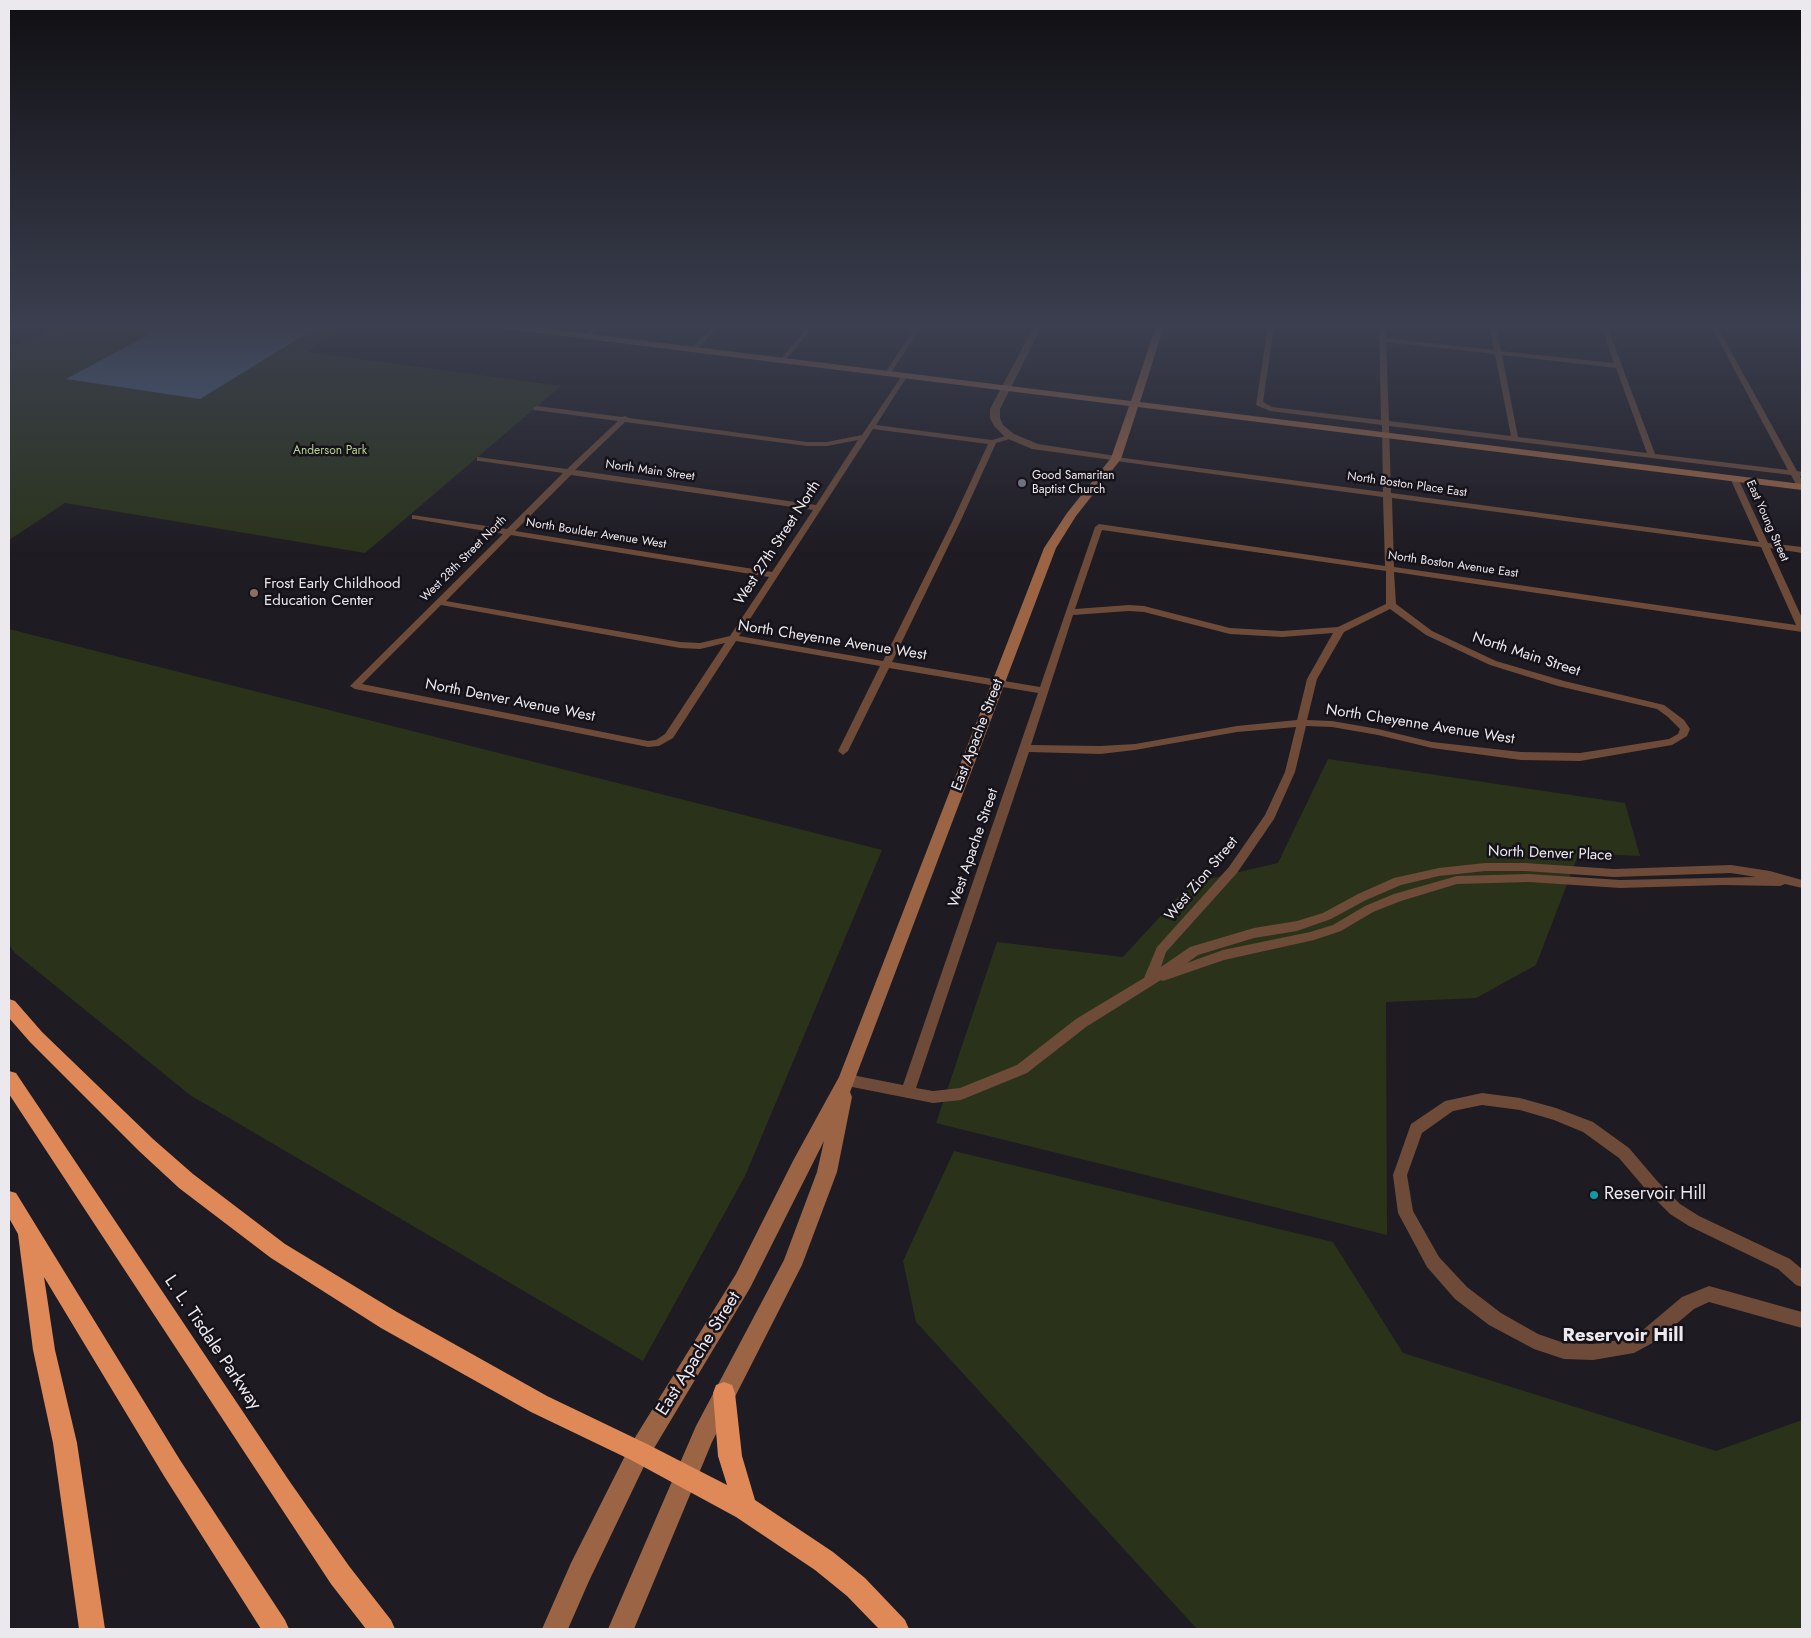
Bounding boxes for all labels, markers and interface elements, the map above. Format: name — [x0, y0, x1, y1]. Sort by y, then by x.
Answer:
park label: Anderson Park — [293, 444, 367, 458]
street label: North Main Street — [604, 458, 696, 484]
place label: Good Samaritan Baptist Church — [1032, 469, 1115, 497]
street label: North Boston Place East — [1346, 469, 1468, 501]
street label: West 27th Street North — [731, 477, 825, 609]
marker: Good Samaritan Baptist Church — [1016, 477, 1028, 489]
street label: East Young Street — [1743, 478, 1791, 564]
street label: West 28th Street North — [418, 513, 510, 605]
street label: North Boulder Avenue West — [525, 516, 667, 552]
street label: North Boston Avenue East — [1387, 549, 1519, 581]
place label: Frost Early Childhood Education Center — [264, 575, 400, 610]
marker: Frost Early Childhood Education Center — [248, 587, 260, 599]
street label: North Cheyenne Avenue West — [736, 617, 928, 665]
street label: North Main Street — [1470, 629, 1582, 681]
street label: North Denver Avenue West — [424, 676, 596, 726]
street label: East Apache Street — [948, 677, 1008, 793]
street label: North Cheyenne Avenue West — [1324, 701, 1516, 749]
street label: West Apache Street — [945, 786, 1003, 910]
street label: West Zion Street — [1162, 833, 1242, 925]
street label: North Denver Place — [1488, 843, 1612, 865]
place label: Reservoir Hill — [1604, 1184, 1706, 1206]
marker: Reservoir Hill — [1588, 1189, 1600, 1201]
street label: L. L. Tisdale Parkway — [159, 1271, 265, 1415]
street label: East Apache Street — [652, 1288, 746, 1420]
district label: Reservoir Hill — [1562, 1325, 1684, 1347]

